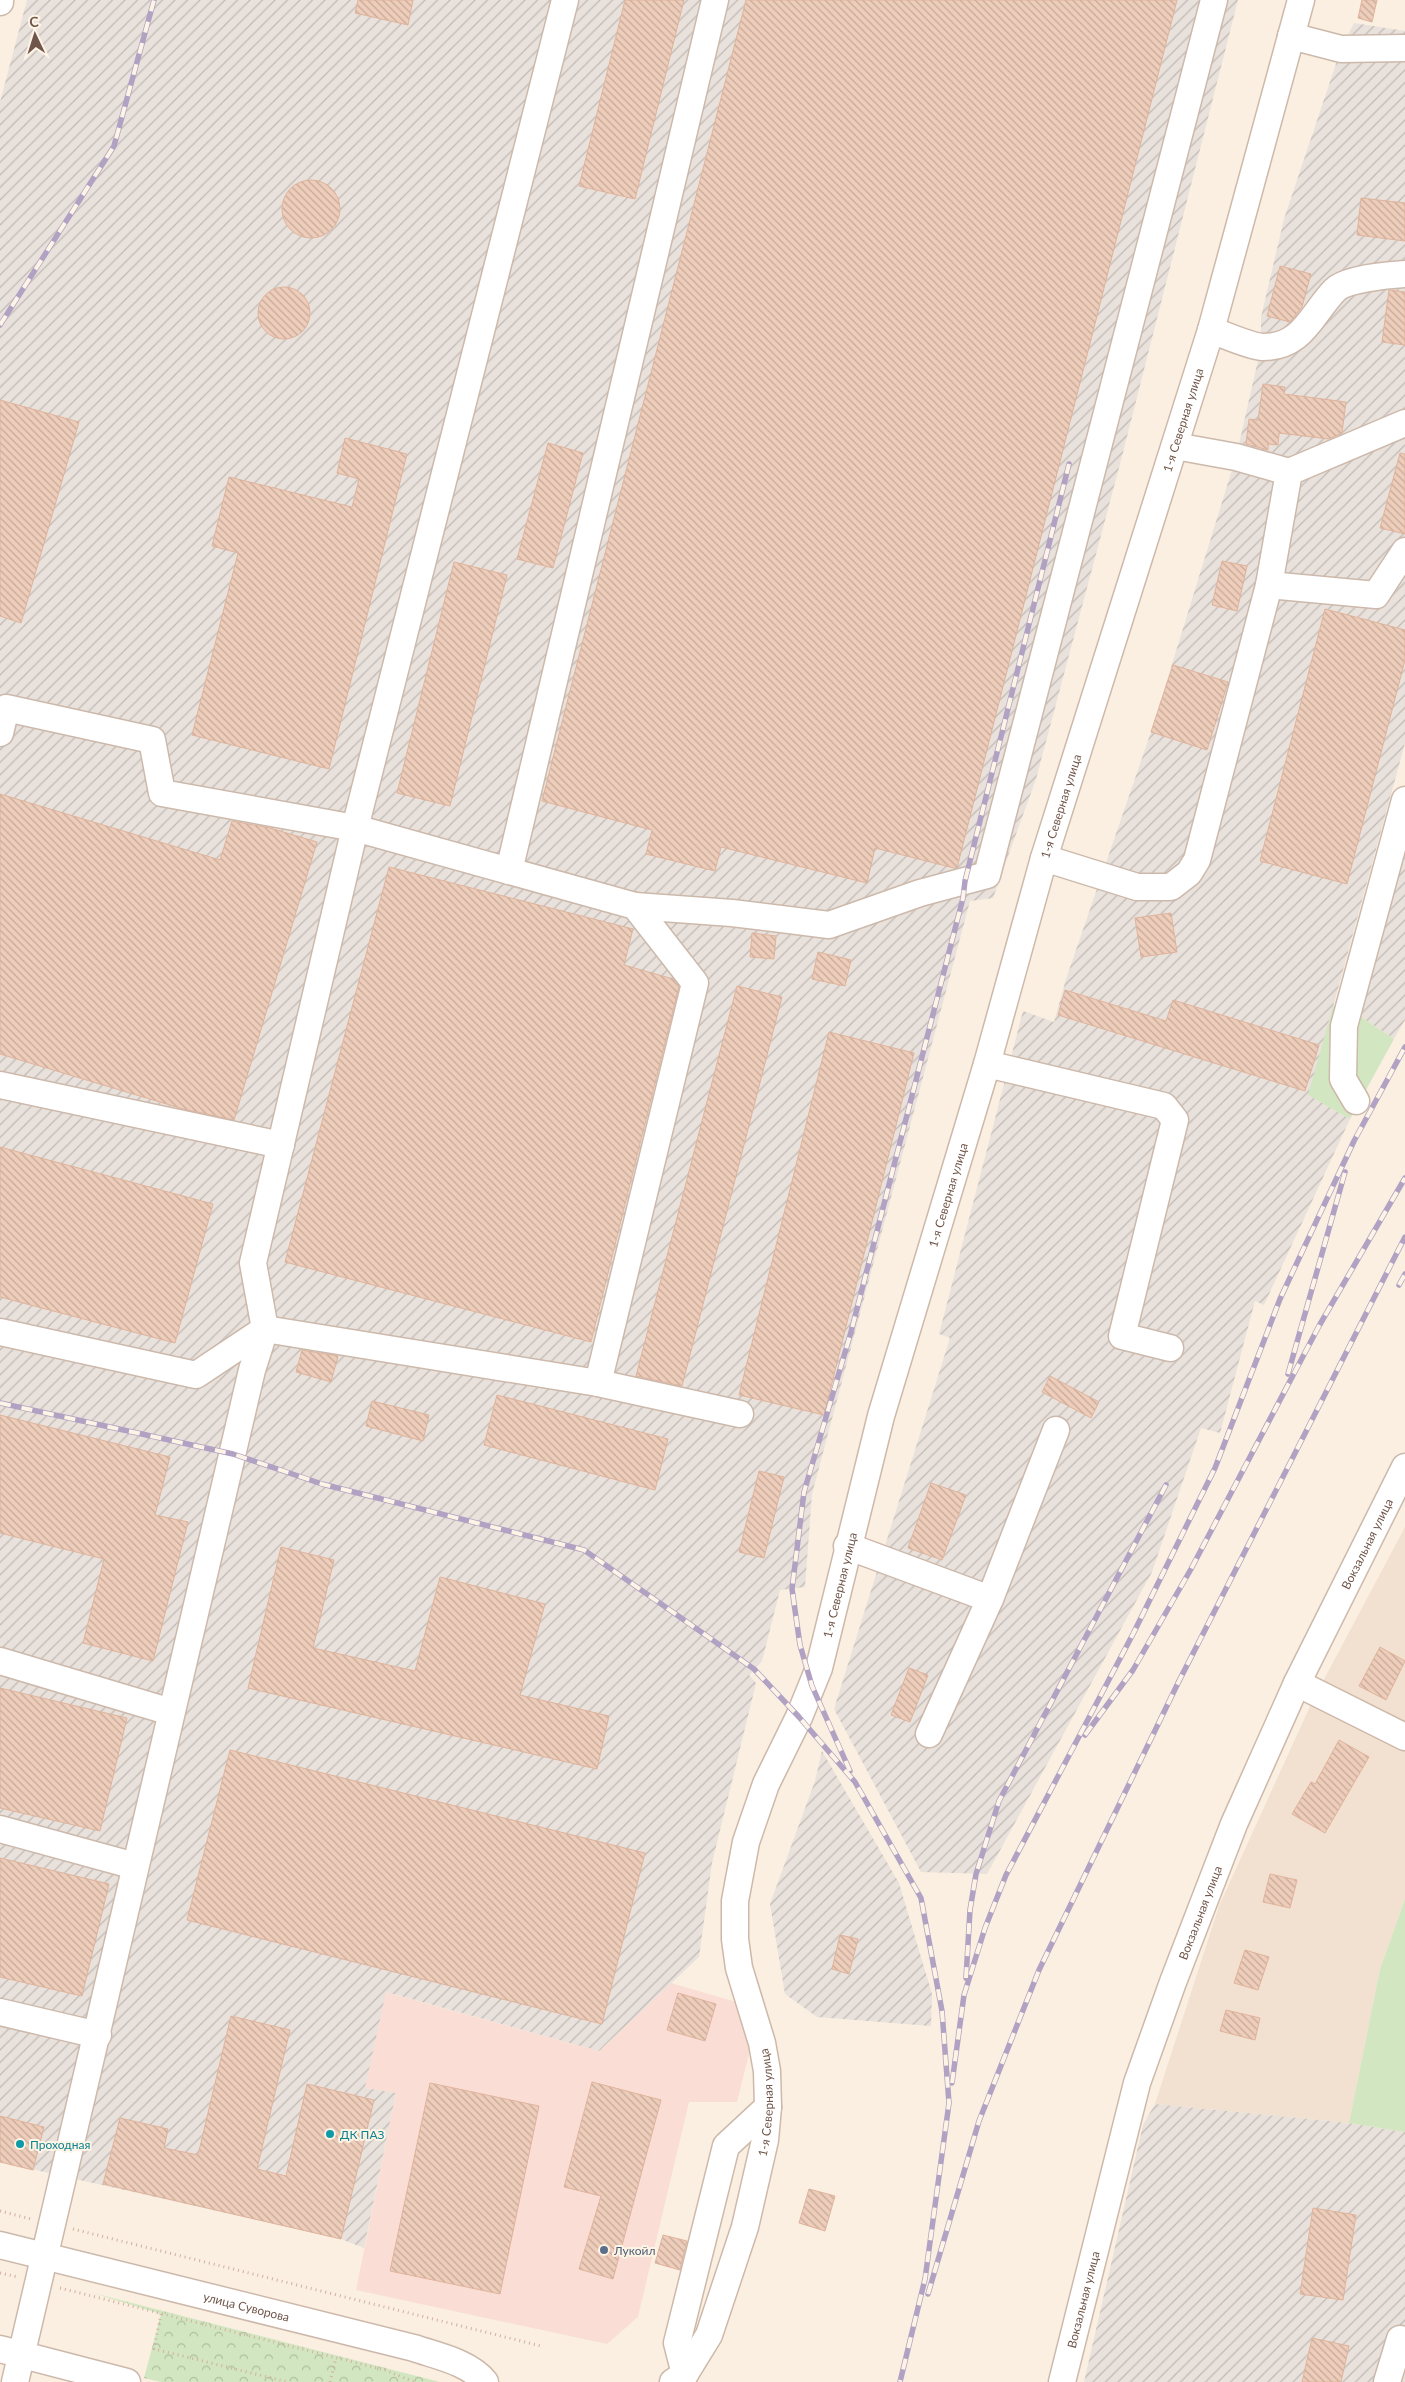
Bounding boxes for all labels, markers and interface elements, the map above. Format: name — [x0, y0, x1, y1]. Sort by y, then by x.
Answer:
north arrow — [10, 10, 60, 60]
text: С — [29, 13, 40, 30]
street label: 1-я Северная улица — [1159, 366, 1206, 474]
street label: 1-я Северная улица — [1037, 752, 1084, 860]
street label: 1-я Северная улица — [925, 1141, 970, 1249]
street label: Вокзальная улица — [1338, 1496, 1396, 1592]
street label: 1-я Северная улица — [819, 1531, 860, 1639]
street label: Вокзальная улица — [1175, 1863, 1225, 1962]
street label: 1-я Северная улица — [754, 2047, 776, 2158]
place label: ДК ПАЗ — [340, 2127, 384, 2142]
marker: ДК ПАЗ — [324, 2128, 336, 2140]
place label: Проходная — [30, 2137, 90, 2152]
marker: Проходная — [14, 2138, 26, 2150]
place label: Лукойл — [613, 2243, 655, 2258]
marker: Лукойл — [598, 2244, 610, 2256]
street label: Вокзальная улица — [1063, 2249, 1102, 2350]
street label: улица Суворова — [202, 2288, 291, 2324]

